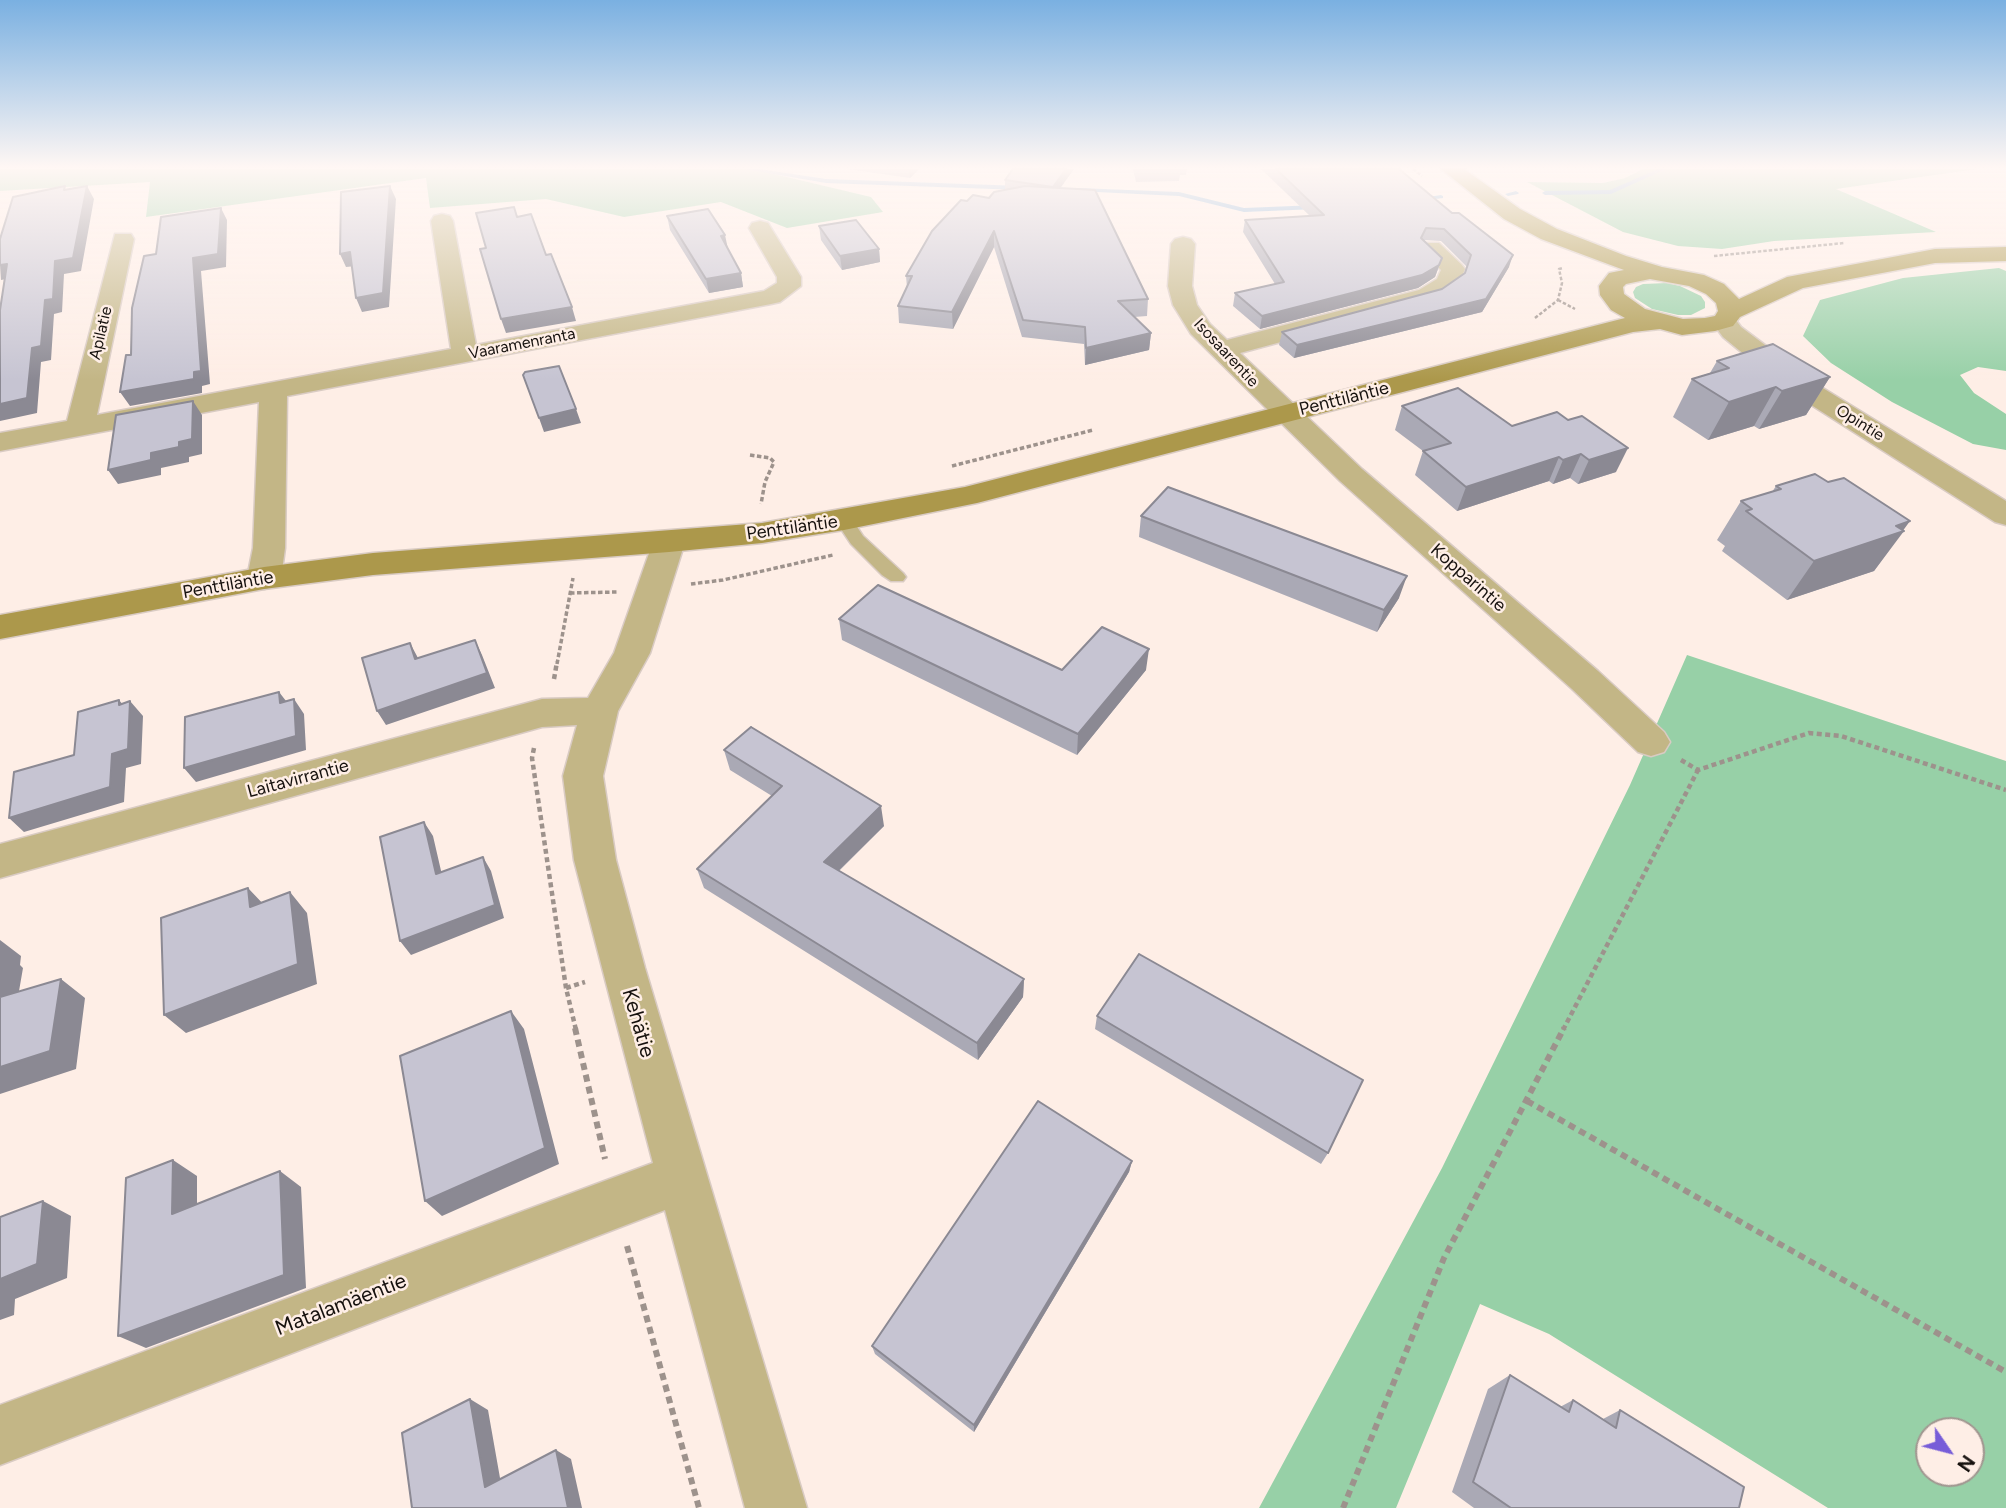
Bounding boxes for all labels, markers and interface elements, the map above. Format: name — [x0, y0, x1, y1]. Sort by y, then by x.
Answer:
street label: Apilatie — [86, 304, 116, 362]
street label: Isosaarentie — [1190, 315, 1262, 391]
street label: Vaaramenranta — [467, 324, 577, 364]
street label: Penttiläntie — [1297, 377, 1391, 421]
street label: Opintie — [1832, 401, 1888, 445]
street label: Penttiläntie — [745, 511, 839, 545]
street label: Kopparintie — [1426, 539, 1510, 617]
street label: Penttiläntie — [181, 566, 275, 604]
street label: Laitavirrantie — [245, 755, 351, 803]
street label: Kehätie — [616, 986, 660, 1060]
street label: Matalamäentie — [272, 1268, 410, 1342]
north arrow — [1915, 1417, 1985, 1487]
text: N — [1952, 1451, 1980, 1476]

